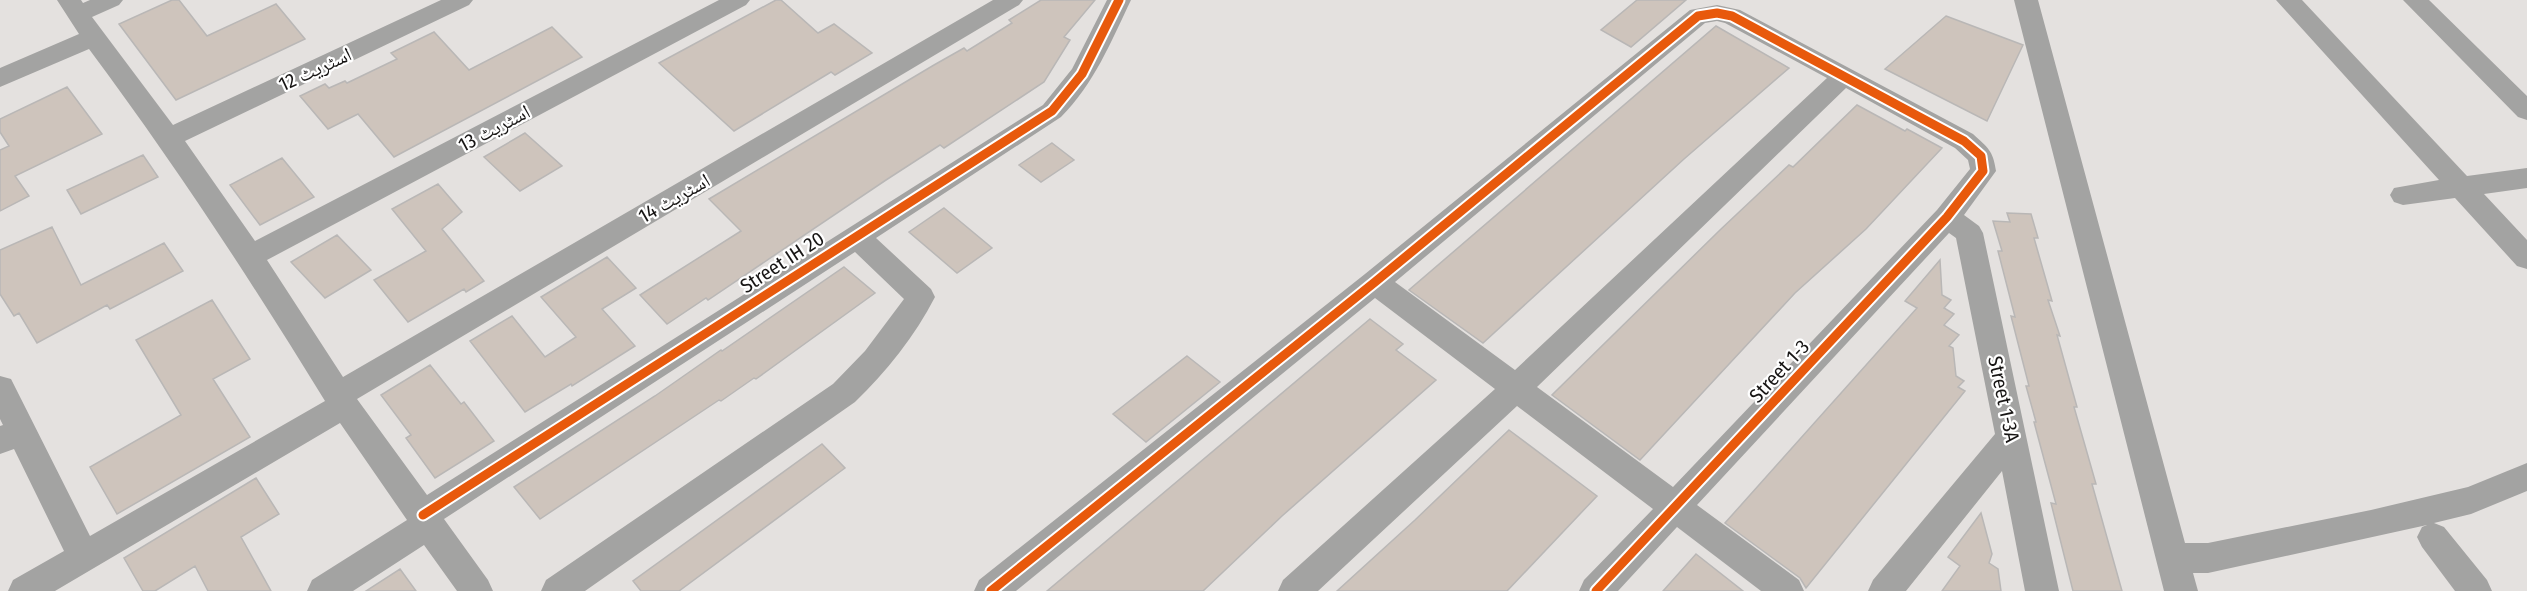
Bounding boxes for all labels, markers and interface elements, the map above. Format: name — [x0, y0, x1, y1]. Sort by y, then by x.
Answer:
street label: اسٹریٹ 12 — [275, 42, 355, 96]
street label: اسٹریٹ 13 — [454, 99, 534, 157]
street label: اسٹریٹ 14 — [634, 168, 714, 228]
street label: Street IH 20 — [736, 226, 828, 298]
street label: Street 1-3 — [1744, 335, 1814, 407]
street label: Street 1-3A — [1983, 354, 2025, 445]

